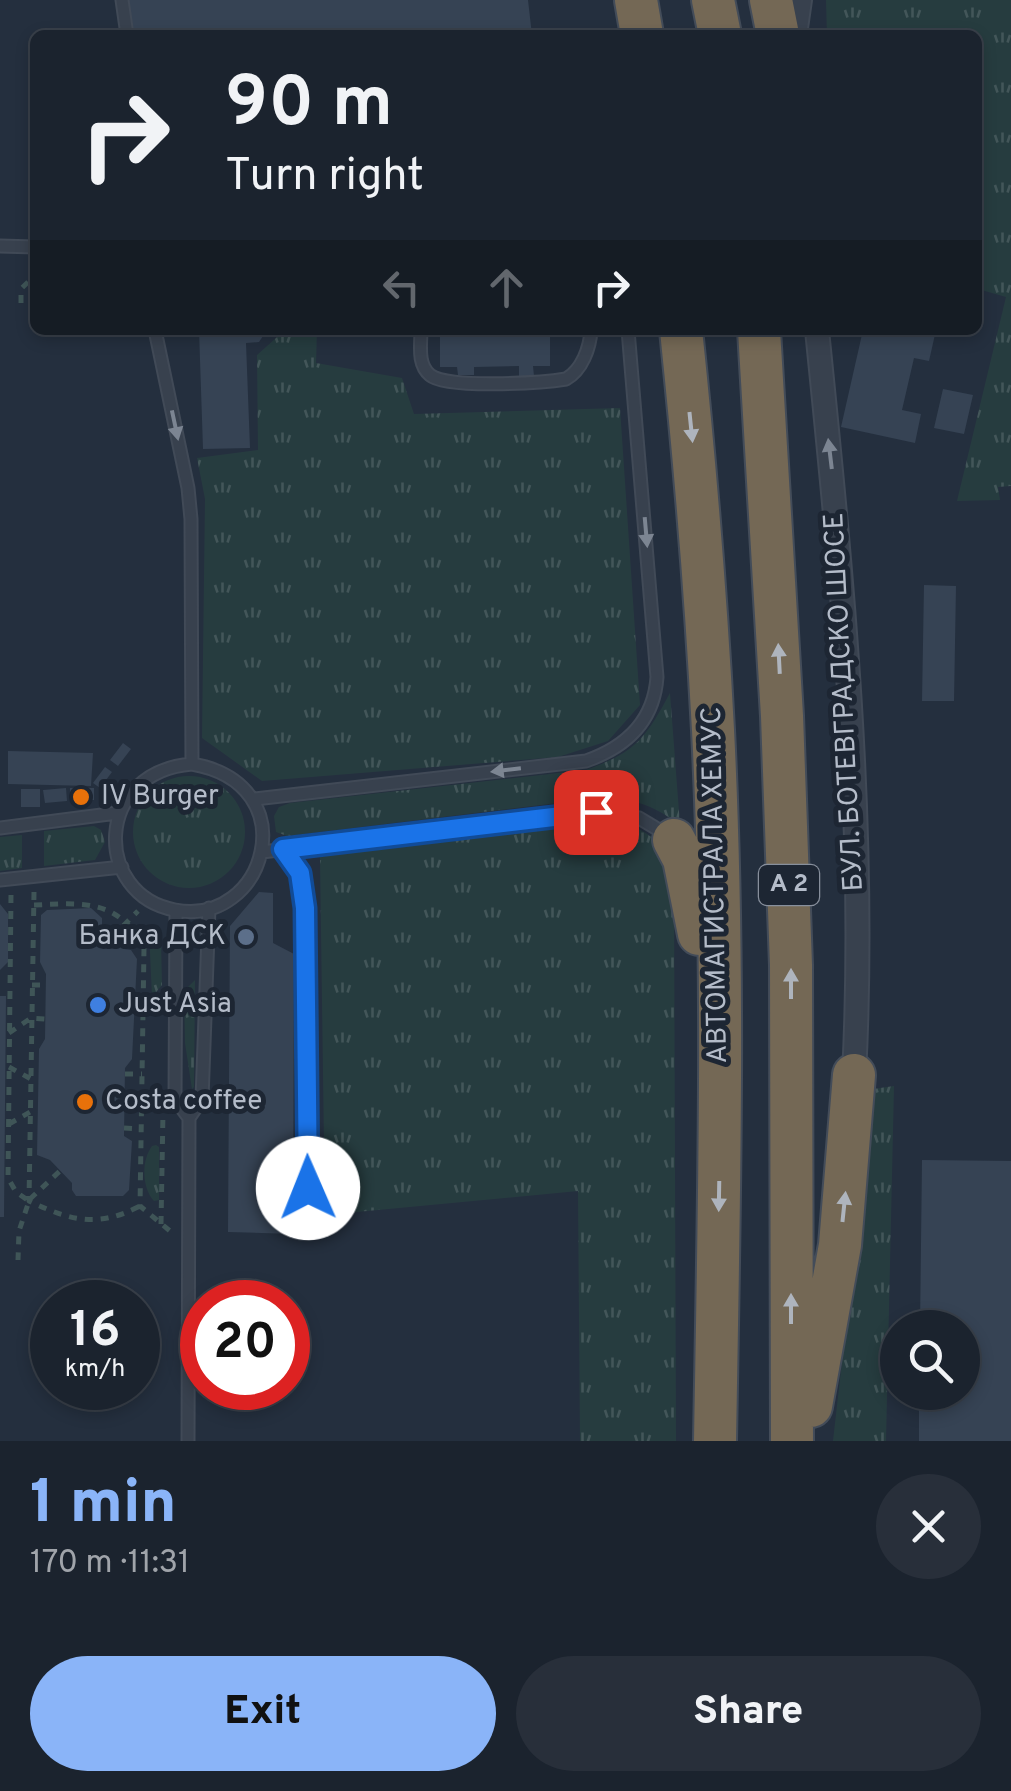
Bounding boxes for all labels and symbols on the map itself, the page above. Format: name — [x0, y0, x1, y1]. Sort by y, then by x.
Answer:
one-way arrow — [167, 410, 183, 441]
one-way arrow — [683, 412, 699, 443]
one-way arrow — [822, 437, 838, 469]
street label: БУЛ. БОТЕВГРАДСКО ШОСЕ — [817, 512, 873, 892]
one-way arrow — [639, 516, 655, 548]
one-way arrow — [771, 642, 787, 674]
street label: АВТОМАГИСТРАЛА ХЕМУС — [695, 706, 737, 1064]
one-way arrow — [489, 762, 521, 778]
pin — [554, 770, 639, 855]
place label: IV Burger — [101, 779, 219, 815]
marker: IV Burger — [70, 786, 92, 808]
road number: A 2 — [759, 865, 819, 905]
place label: Банка ДСК — [78, 919, 226, 955]
marker: Банка ДСК — [235, 926, 257, 948]
one-way arrow — [783, 967, 799, 999]
place label: Just Asia — [118, 987, 232, 1023]
marker: Just Asia — [87, 994, 109, 1016]
place label: Costa coffee — [105, 1084, 262, 1120]
marker: Costa coffee — [74, 1091, 96, 1113]
position arrow — [256, 1136, 360, 1240]
one-way arrow — [711, 1180, 727, 1212]
one-way arrow — [836, 1190, 852, 1222]
speed limit sign: 20 — [180, 1280, 310, 1410]
one-way arrow — [783, 1292, 799, 1324]

